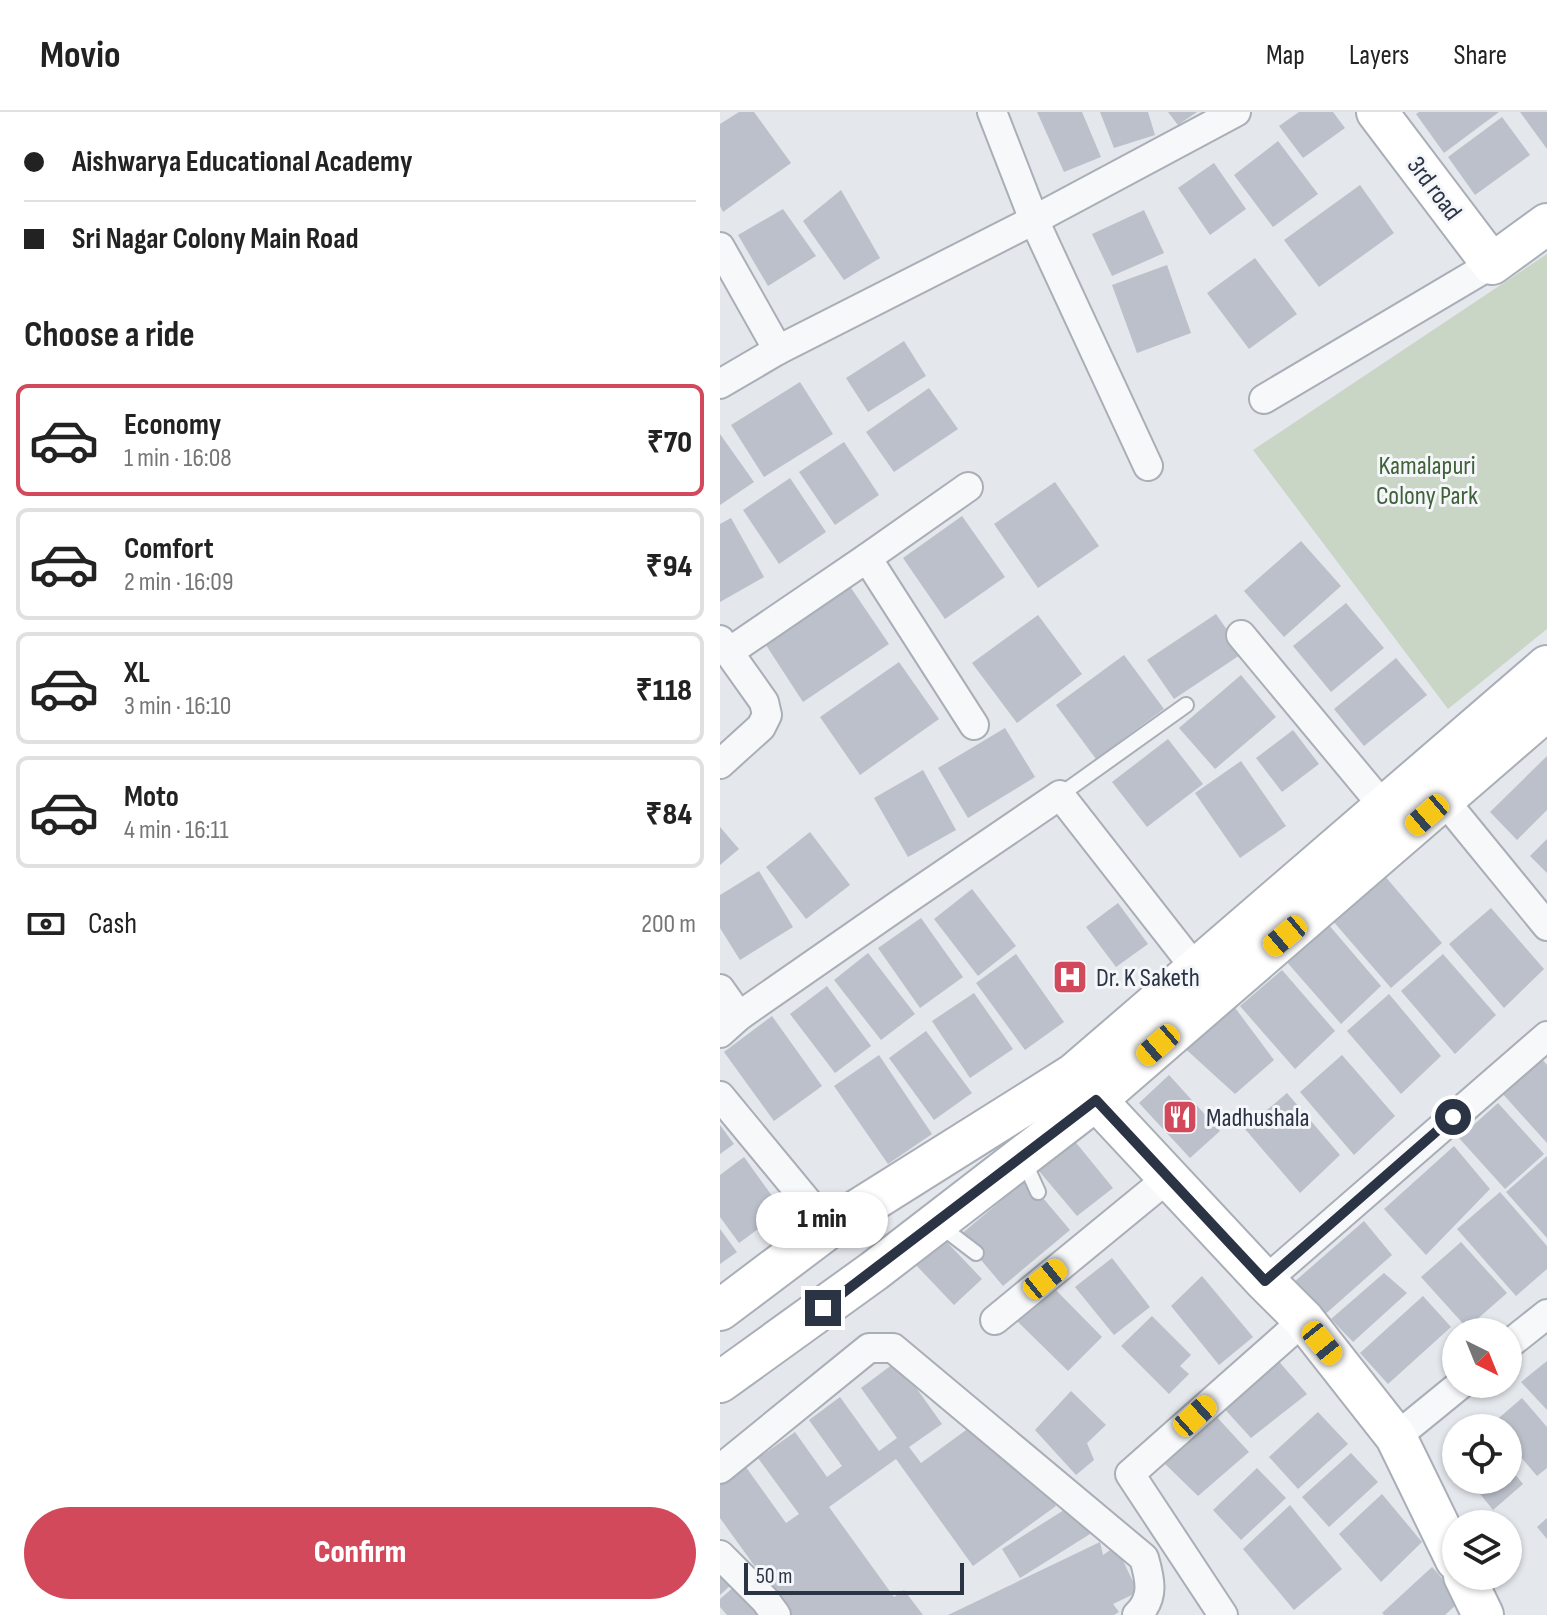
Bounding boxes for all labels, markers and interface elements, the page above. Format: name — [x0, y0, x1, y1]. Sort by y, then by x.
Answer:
text: Movio — [40, 33, 120, 78]
text: Map — [1266, 39, 1305, 72]
text: Layers — [1349, 39, 1409, 72]
text: Share — [1453, 39, 1507, 72]
text: Aishwarya Educational Academy — [72, 144, 412, 180]
street label: 3rd road — [1400, 151, 1468, 227]
text: Sri Nagar Colony Main Road — [72, 221, 359, 257]
text: Choose a ride — [24, 314, 195, 357]
icon: car — [28, 404, 100, 476]
text: Economy — [124, 407, 221, 443]
text: ₹70 — [647, 425, 692, 461]
text: 1 min · 16:08 — [124, 443, 232, 474]
park label: Kamalapuri Colony Park — [1376, 451, 1478, 512]
icon: car — [28, 528, 100, 600]
text: Comfort — [124, 531, 214, 567]
text: ₹94 — [646, 549, 692, 585]
text: 2 min · 16:09 — [124, 567, 233, 598]
icon: car — [28, 652, 100, 724]
text: XL — [124, 655, 150, 691]
text: ₹118 — [636, 673, 692, 709]
text: 3 min · 16:10 — [124, 691, 231, 722]
icon: car — [28, 776, 100, 848]
text: Moto — [124, 779, 179, 815]
car — [1401, 790, 1453, 840]
text: ₹84 — [645, 797, 692, 833]
text: 4 min · 16:11 — [124, 815, 229, 846]
icon: cash — [24, 902, 68, 946]
text: Cash — [88, 906, 137, 942]
text: 200 m — [641, 909, 696, 940]
car — [1259, 911, 1311, 961]
hospital icon: Dr. K Saketh — [1051, 958, 1089, 996]
place label: Dr. K Saketh — [1096, 963, 1200, 994]
car — [1132, 1020, 1184, 1070]
restaurant icon: Madhushala — [1161, 1098, 1199, 1136]
route start — [1435, 1099, 1471, 1135]
place label: Madhushala — [1206, 1103, 1310, 1134]
callout: 1 min — [757, 1192, 889, 1248]
text: 1 min — [797, 1204, 847, 1235]
car — [1019, 1255, 1071, 1303]
route end — [805, 1290, 841, 1326]
car — [1298, 1317, 1346, 1369]
north arrow — [1442, 1318, 1522, 1398]
map controls — [1442, 1318, 1522, 1590]
car — [1169, 1391, 1221, 1441]
button: locate — [1442, 1414, 1522, 1494]
button: Confirm — [24, 1507, 696, 1599]
button: layers — [1442, 1510, 1522, 1590]
scale bar — [744, 1559, 964, 1595]
text: 50 m — [756, 1563, 792, 1590]

